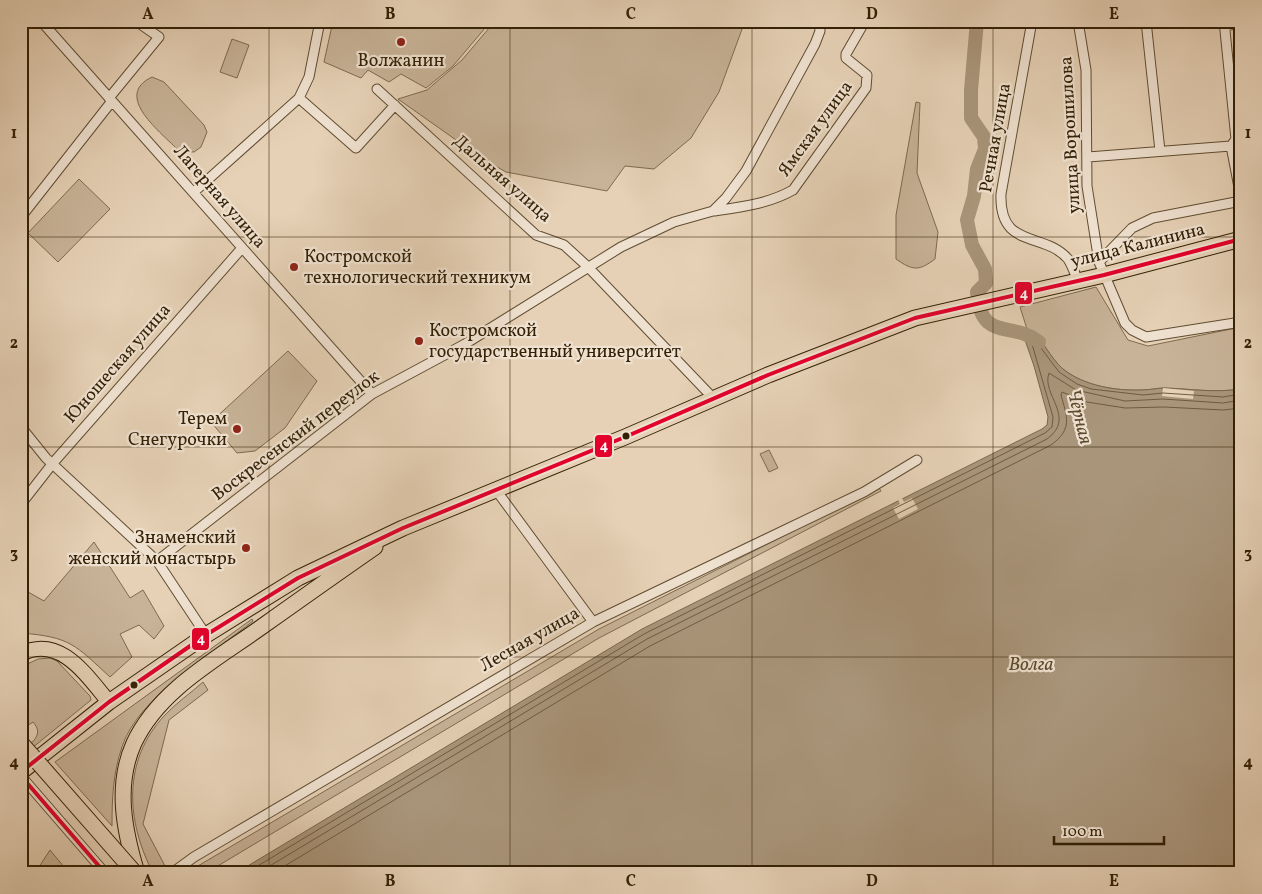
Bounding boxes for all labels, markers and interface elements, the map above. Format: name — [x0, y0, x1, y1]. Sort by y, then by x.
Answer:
text: A — [142, 4, 154, 26]
text: B — [385, 4, 396, 26]
text: C — [626, 4, 636, 26]
text: D — [866, 4, 878, 26]
text: E — [1109, 4, 1119, 26]
marker: Волжанин — [395, 36, 407, 48]
place label: Волжанин — [358, 49, 444, 74]
street label: улица Ворошилова — [1054, 56, 1088, 214]
street label: Ямская улица — [773, 76, 859, 182]
street label: Речная улица — [974, 81, 1018, 195]
text: 1 — [11, 123, 17, 145]
text: 1 — [1245, 123, 1251, 145]
street label: Дальняя улица — [447, 129, 557, 229]
street label: Лагерная улица — [167, 140, 271, 254]
street label: улица Калинина — [1068, 217, 1208, 275]
place label: Костромской технологический техникум — [304, 245, 531, 291]
marker: Костромской технологический техникум — [288, 261, 300, 273]
line badge: 4 — [1014, 281, 1033, 305]
text: 4 — [1020, 285, 1029, 304]
street label: Юношеская улица — [59, 299, 177, 429]
place label: Костромской государственный университет — [429, 319, 681, 365]
text: 2 — [10, 333, 18, 355]
text: 2 — [1244, 333, 1252, 355]
marker: Костромской государственный университет — [413, 335, 425, 347]
street label: Воскресенский переулок — [207, 364, 385, 507]
water label: Чёрная — [1060, 387, 1098, 448]
place label: Терем Cнегурочки — [128, 407, 227, 453]
marker: Терем Cнегурочки — [231, 423, 243, 435]
unlabelled marker — [621, 431, 631, 441]
line badge: 4 — [594, 434, 613, 458]
text: 4 — [600, 437, 609, 456]
place label: Знаменский женский монастырь — [68, 526, 236, 572]
marker: Знаменский женский монастырь — [240, 542, 252, 554]
text: 3 — [10, 543, 18, 565]
text: 3 — [1244, 543, 1252, 565]
street label: Лесная улица — [476, 601, 584, 679]
line badge: 4 — [191, 627, 210, 651]
text: 4 — [197, 630, 206, 649]
water label: Волга — [1008, 652, 1054, 678]
unlabelled marker — [129, 680, 139, 690]
text: 4 — [9, 752, 19, 774]
text: 4 — [1243, 752, 1253, 774]
scale bar — [1054, 814, 1164, 846]
text: 100 m — [1062, 822, 1102, 843]
text: A — [142, 871, 154, 893]
text: B — [385, 871, 396, 893]
text: C — [626, 871, 636, 893]
text: D — [866, 871, 878, 893]
text: E — [1109, 871, 1119, 893]

